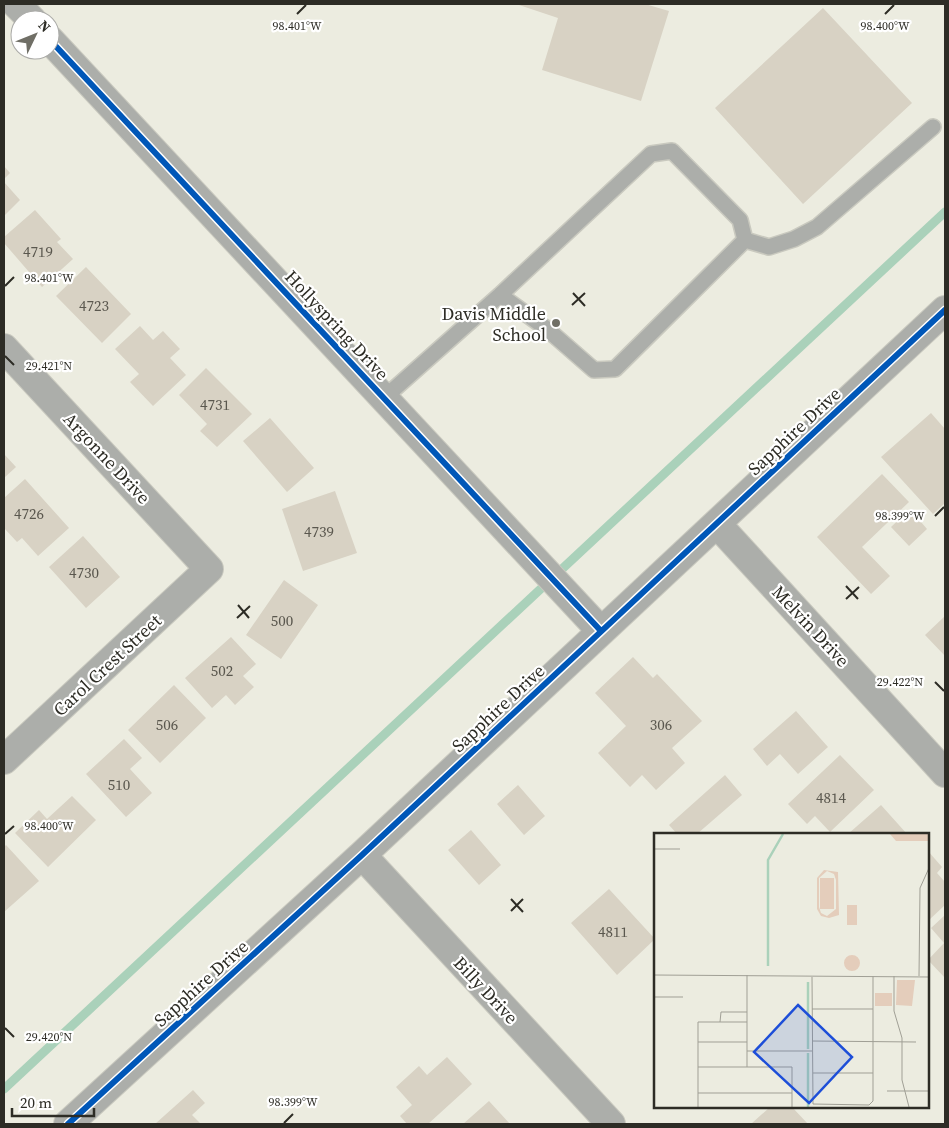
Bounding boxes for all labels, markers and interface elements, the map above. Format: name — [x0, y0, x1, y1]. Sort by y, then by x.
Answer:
north arrow — [10, 10, 60, 60]
text: N — [34, 16, 55, 37]
text: 98.401°W — [272, 18, 322, 34]
text: 98.400°W — [860, 18, 910, 34]
house number: 4719 — [23, 241, 53, 262]
street label: Hollyspring Drive — [279, 265, 395, 385]
text: 98.401°W — [24, 270, 74, 286]
house number: 4723 — [79, 295, 109, 316]
place label: Davis Middle School — [441, 301, 546, 347]
marker: Davis Middle School — [550, 317, 562, 329]
text: 29.421°N — [26, 358, 72, 374]
street label: Sapphire Drive — [742, 381, 846, 481]
house number: 4731 — [200, 394, 230, 415]
street label: Argonne Drive — [58, 407, 156, 509]
house number: 4726 — [14, 503, 44, 524]
text: 98.399°W — [875, 508, 925, 524]
house number: 4739 — [304, 521, 334, 542]
house number: 4730 — [69, 562, 99, 583]
street label: Melvin Drive — [767, 580, 855, 672]
street label: Carol Crest Street — [47, 608, 167, 722]
house number: 500 — [271, 610, 293, 631]
street label: Sapphire Drive — [446, 658, 550, 758]
house number: 502 — [211, 660, 233, 681]
text: 29.422°N — [877, 674, 923, 690]
house number: 506 — [156, 714, 178, 735]
house number: 306 — [650, 714, 672, 735]
house number: 510 — [108, 774, 130, 795]
house number: 4814 — [816, 787, 846, 808]
text: 98.400°W — [24, 818, 74, 834]
inset map — [654, 833, 929, 1108]
house number: 4811 — [598, 921, 628, 942]
street label: Sapphire Drive — [148, 934, 254, 1032]
street label: Billy Drive — [448, 951, 524, 1029]
text: 29.420°N — [26, 1029, 72, 1045]
scale bar — [12, 1086, 95, 1118]
text: 20 m — [20, 1092, 52, 1113]
text: 98.399°W — [268, 1094, 318, 1110]

